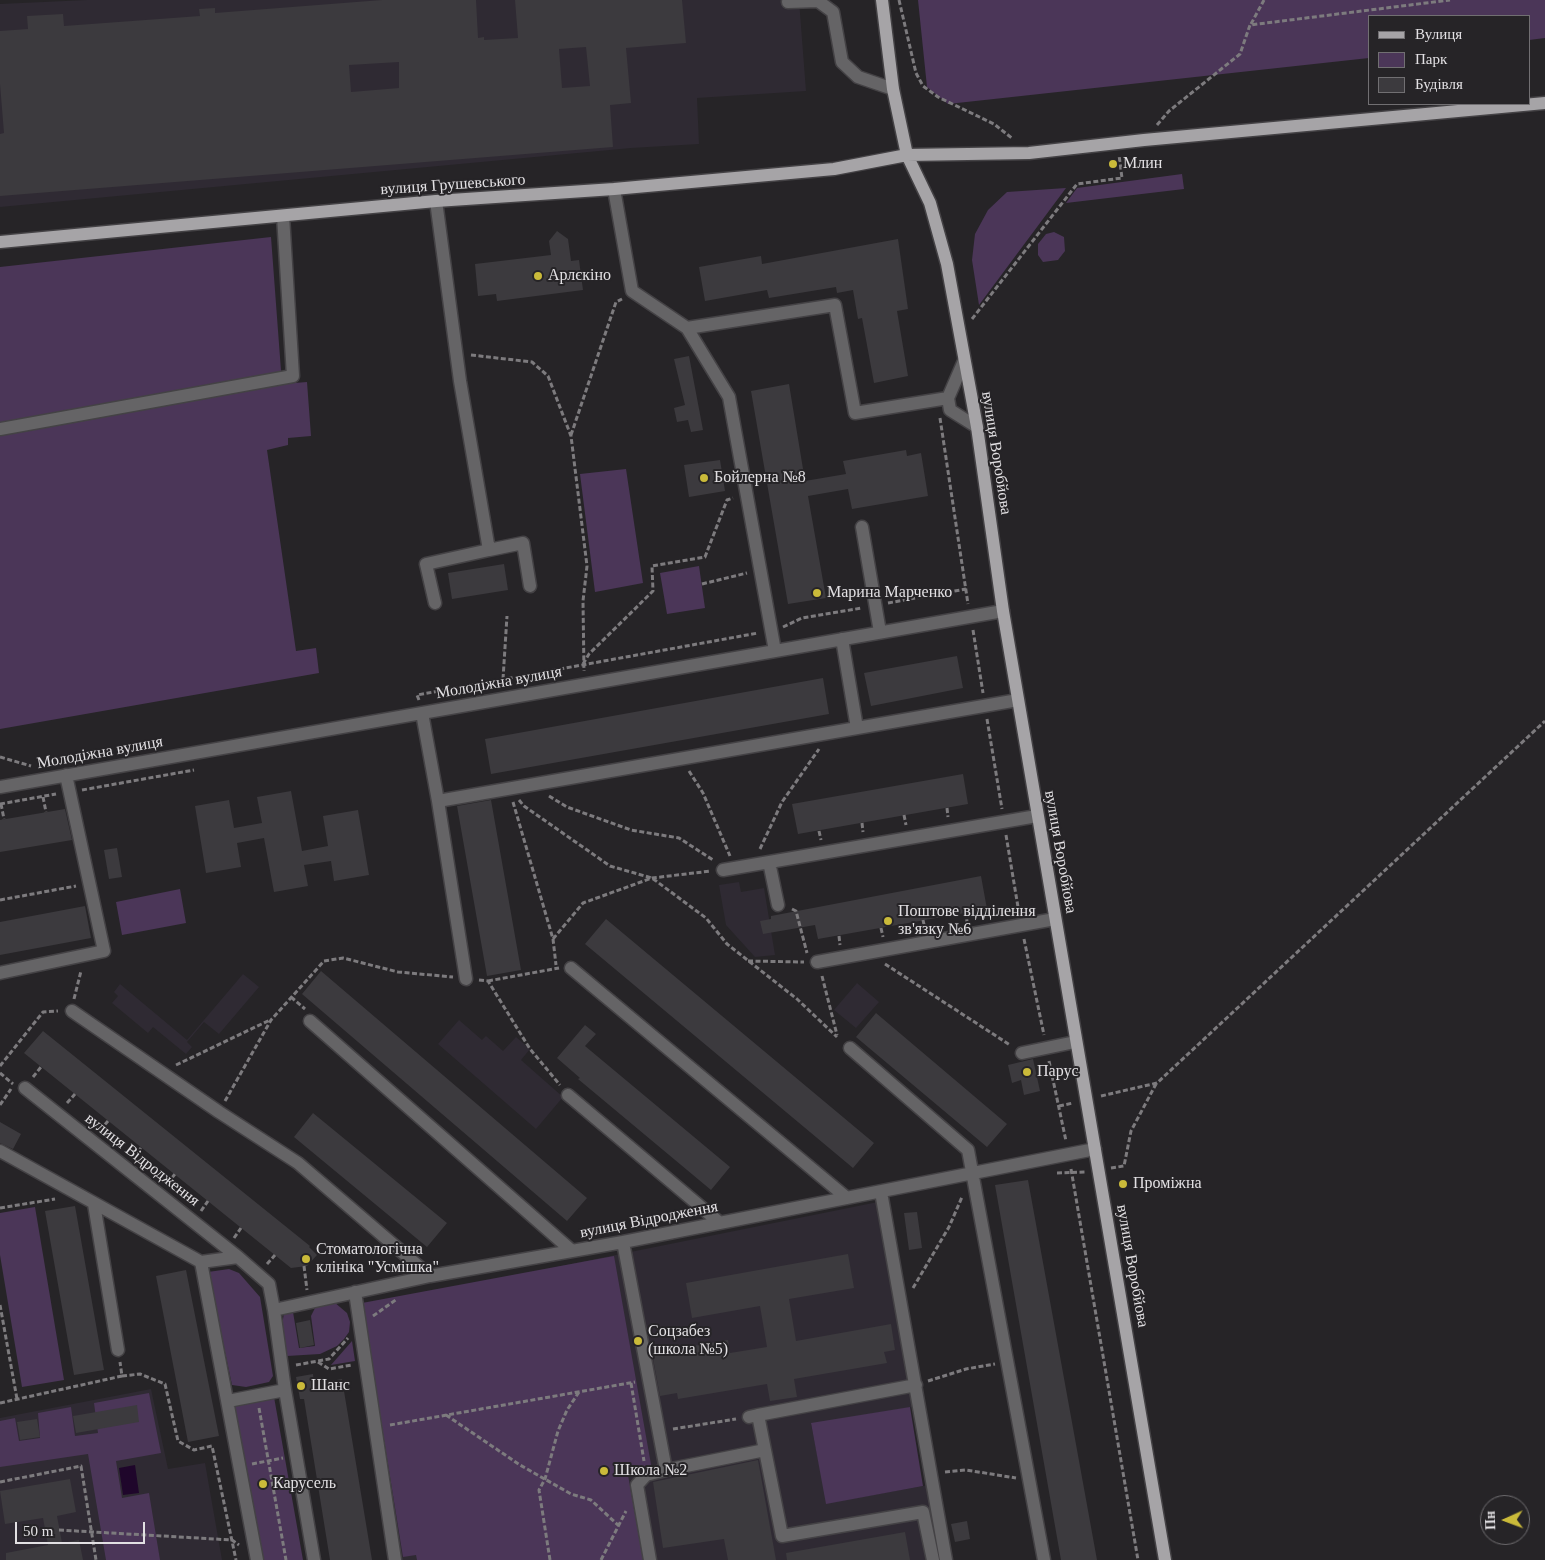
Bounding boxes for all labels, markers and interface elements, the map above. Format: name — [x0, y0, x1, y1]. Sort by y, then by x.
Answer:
legend — [1368, 15, 1530, 105]
text: Вулиця — [1415, 26, 1462, 42]
text: Парк — [1415, 51, 1447, 67]
text: Будівля — [1415, 76, 1463, 92]
place label: Млин — [1123, 154, 1162, 174]
marker: Млин — [1107, 158, 1119, 170]
street label: вулиця Грушевського — [380, 170, 526, 200]
place label: Арлєкіно — [548, 266, 611, 286]
marker: Арлєкіно — [532, 270, 544, 282]
street label: вулиця Воробйова — [977, 390, 1015, 516]
place label: Бойлерна №8 — [714, 468, 806, 488]
marker: Бойлерна №8 — [698, 472, 710, 484]
place label: Марина Марченко — [827, 583, 952, 603]
marker: Марина Марченко — [811, 587, 823, 599]
street label: Молодіжна вулиця — [435, 663, 563, 703]
street label: Молодіжна вулиця — [36, 733, 164, 773]
street label: вулиця Воробйова — [1040, 789, 1080, 915]
place label: Поштове відділення зв'язку №6 — [898, 902, 1036, 940]
marker: Поштове відділення зв'язку №6 — [882, 915, 894, 927]
place label: Парус — [1037, 1062, 1079, 1082]
marker: Парус — [1021, 1066, 1033, 1078]
street label: вулиця Відродження — [81, 1109, 203, 1211]
place label: Проміжна — [1133, 1174, 1202, 1194]
marker: Проміжна — [1117, 1178, 1129, 1190]
street label: вулиця Відродження — [578, 1197, 720, 1243]
street label: вулиця Воробйова — [1112, 1203, 1152, 1329]
place label: Стоматологічна клініка "Усмішка" — [316, 1240, 439, 1278]
marker: Стоматологічна клініка "Усмішка" — [300, 1253, 312, 1265]
place label: Соцзабез (школа №5) — [648, 1322, 728, 1360]
marker: Соцзабез (школа №5) — [632, 1335, 644, 1347]
place label: Шанс — [311, 1376, 350, 1396]
marker: Шанс — [295, 1380, 307, 1392]
place label: Школа №2 — [614, 1461, 687, 1481]
marker: Школа №2 — [598, 1465, 610, 1477]
place label: Карусель — [273, 1474, 336, 1494]
marker: Карусель — [257, 1478, 269, 1490]
north arrow — [1480, 1495, 1530, 1545]
text: Пн — [1483, 1511, 1498, 1530]
scale bar — [18, 1512, 148, 1544]
text: 50 m — [23, 1523, 53, 1539]

